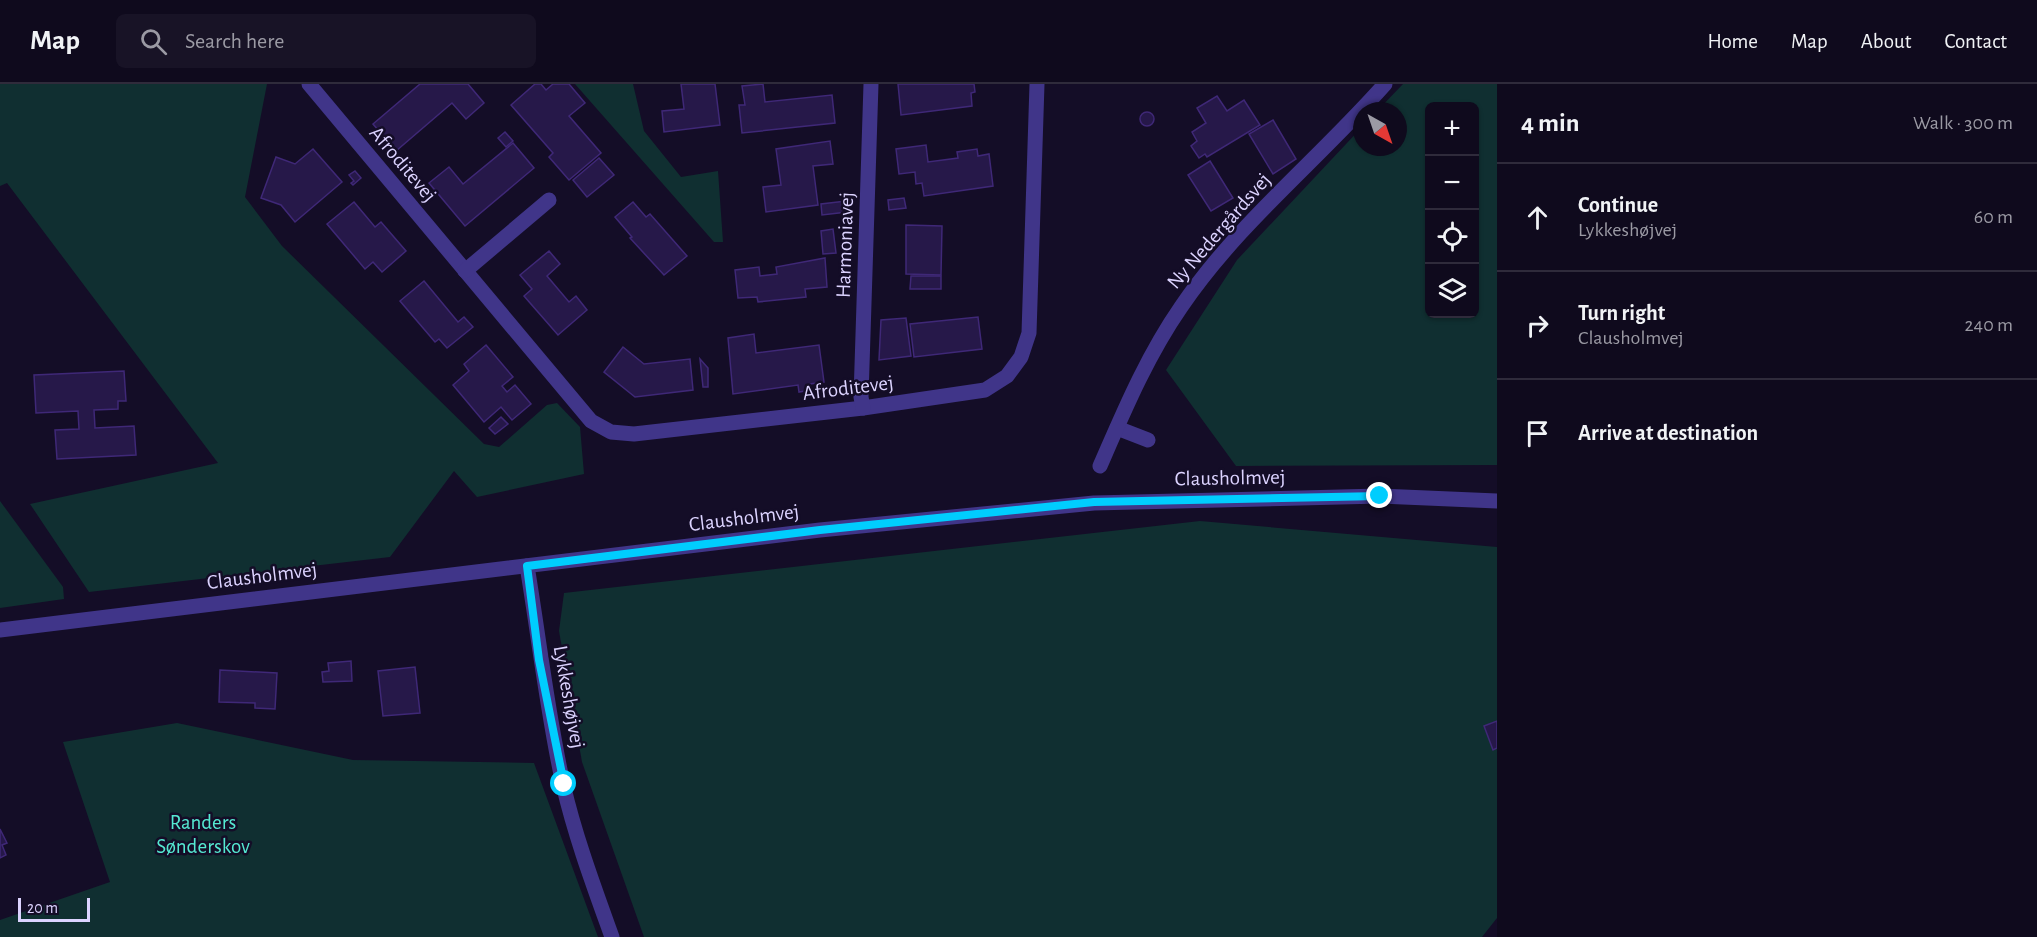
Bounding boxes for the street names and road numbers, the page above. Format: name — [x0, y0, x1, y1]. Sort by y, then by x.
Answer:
street label: Afroditevej — [366, 122, 440, 206]
street label: Ny Nedergårdsvej — [1163, 169, 1275, 293]
street label: Harmoniavej — [833, 192, 857, 298]
street label: Afroditevej — [801, 372, 895, 404]
street label: Clausholmvej — [1174, 467, 1286, 489]
street label: Clausholmvej — [688, 501, 800, 535]
street label: Clausholmvej — [206, 559, 318, 593]
street label: Lykkeshøjvej — [550, 644, 588, 750]

